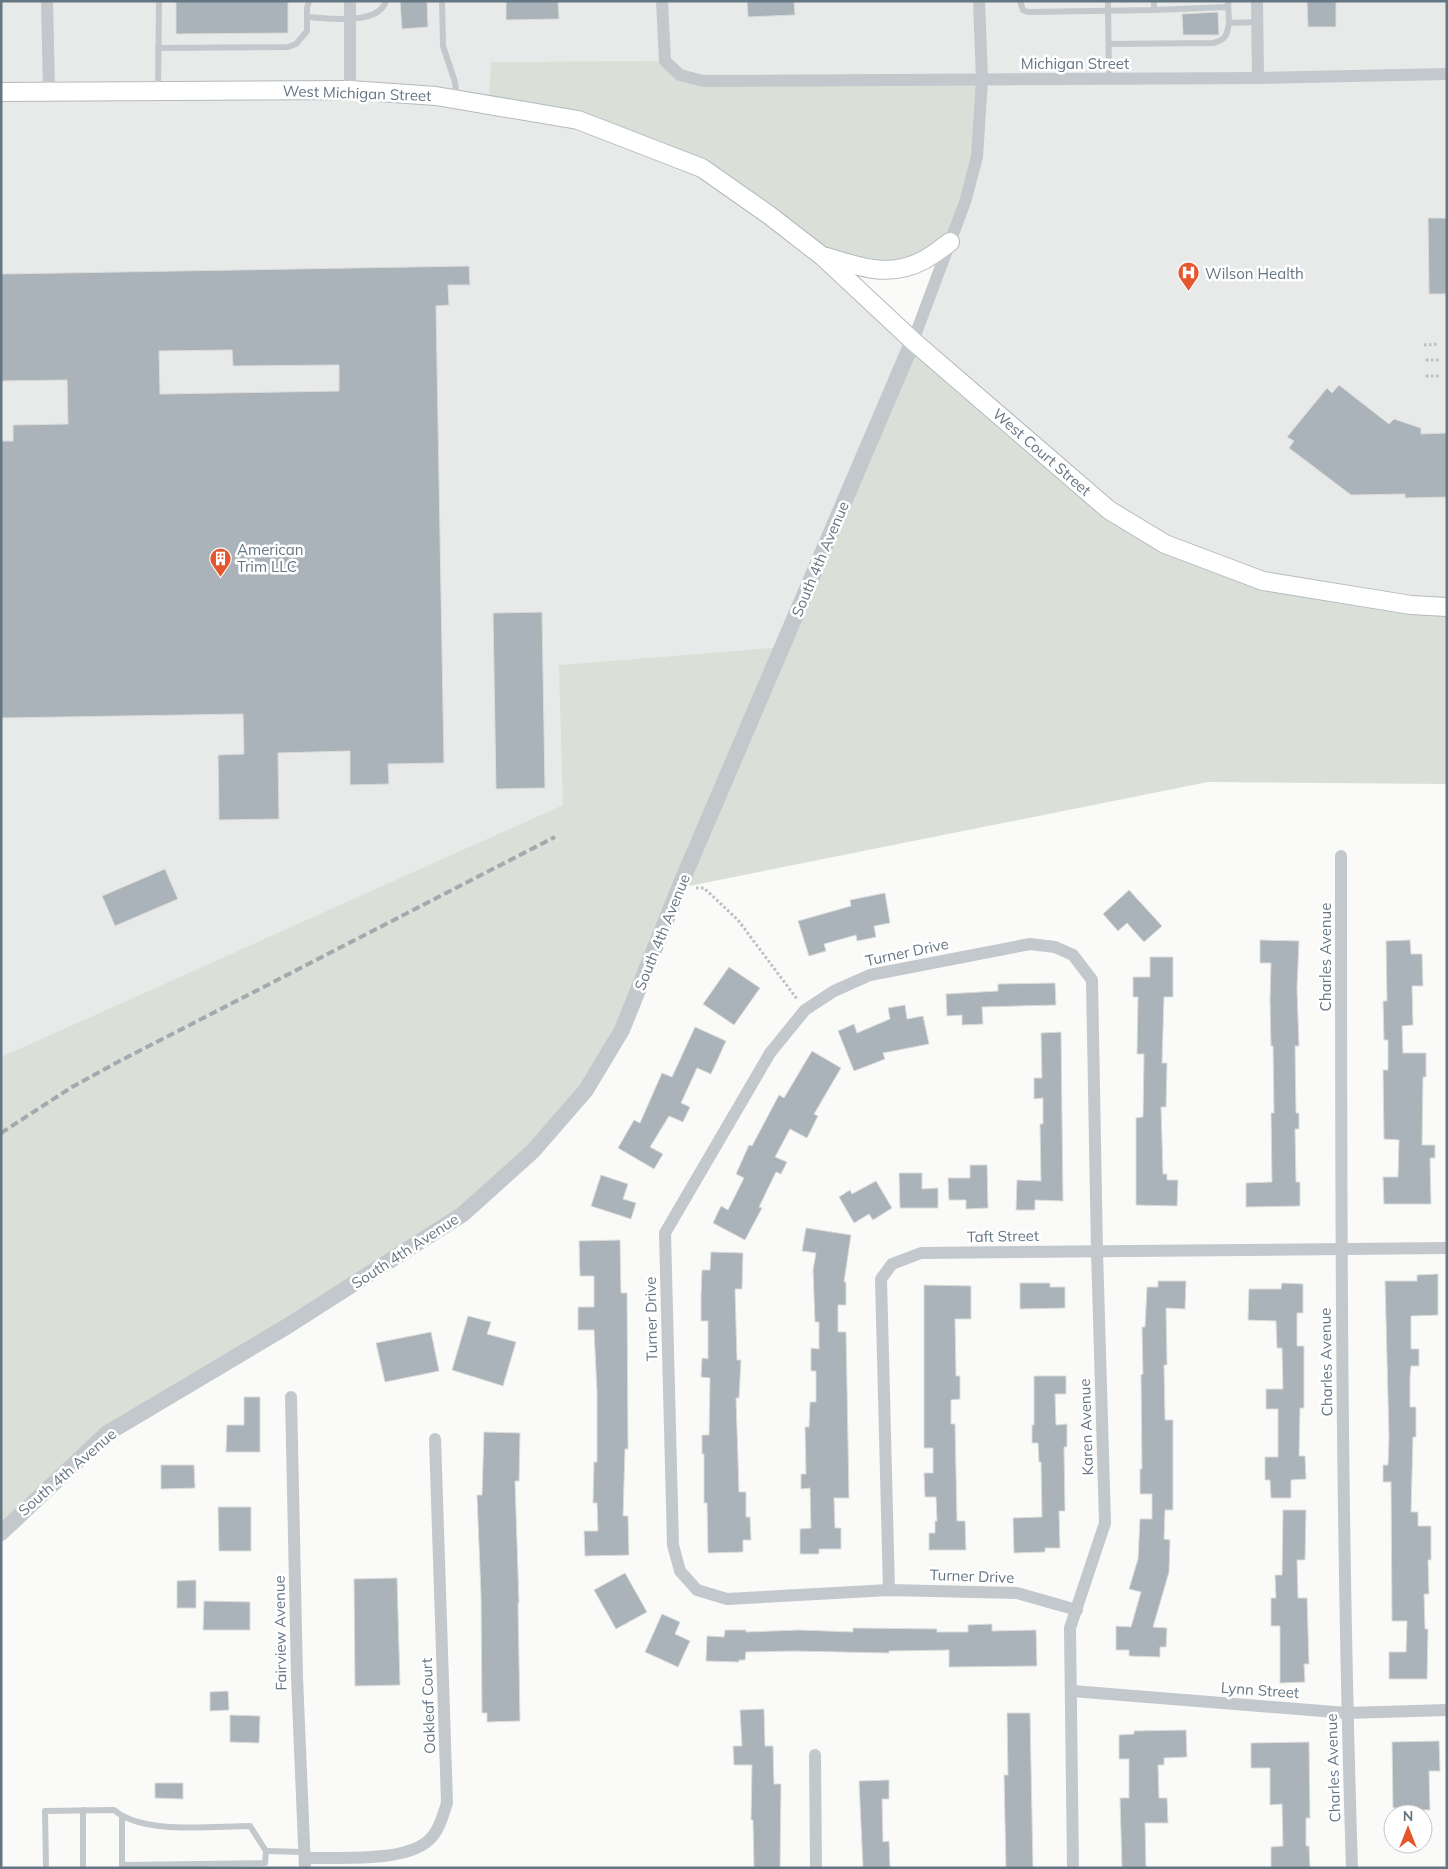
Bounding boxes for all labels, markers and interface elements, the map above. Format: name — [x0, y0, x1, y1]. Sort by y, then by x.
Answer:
street label: Michigan Street — [1021, 54, 1129, 73]
street label: West Michigan Street — [282, 81, 432, 105]
hospital icon: Wilson Health — [1177, 261, 1201, 292]
place label: Wilson Health — [1205, 264, 1304, 283]
street label: West Court Street — [989, 404, 1095, 500]
street label: South 4th Avenue — [787, 498, 853, 620]
place label: American Trim LLC — [237, 540, 304, 576]
building icon: American Trim LLC — [209, 546, 233, 577]
street label: South 4th Avenue — [630, 871, 694, 993]
street label: Charles Avenue — [1316, 903, 1335, 1011]
street label: Turner Drive — [864, 934, 950, 970]
street label: South 4th Avenue — [348, 1209, 462, 1293]
street label: Taft Street — [967, 1226, 1039, 1246]
street label: Turner Drive — [641, 1277, 661, 1361]
street label: Charles Avenue — [1316, 1307, 1336, 1417]
street label: Karen Avenue — [1075, 1378, 1097, 1476]
street label: South 4th Avenue — [14, 1424, 120, 1520]
street label: Turner Drive — [929, 1565, 1015, 1587]
street label: Fairview Avenue — [269, 1575, 291, 1691]
street label: Oakleaf Court — [417, 1658, 439, 1754]
street label: Lynn Street — [1220, 1678, 1300, 1702]
street label: Charles Avenue — [1322, 1713, 1344, 1823]
north arrow — [1383, 1804, 1433, 1854]
text: N — [1403, 1807, 1413, 1825]

